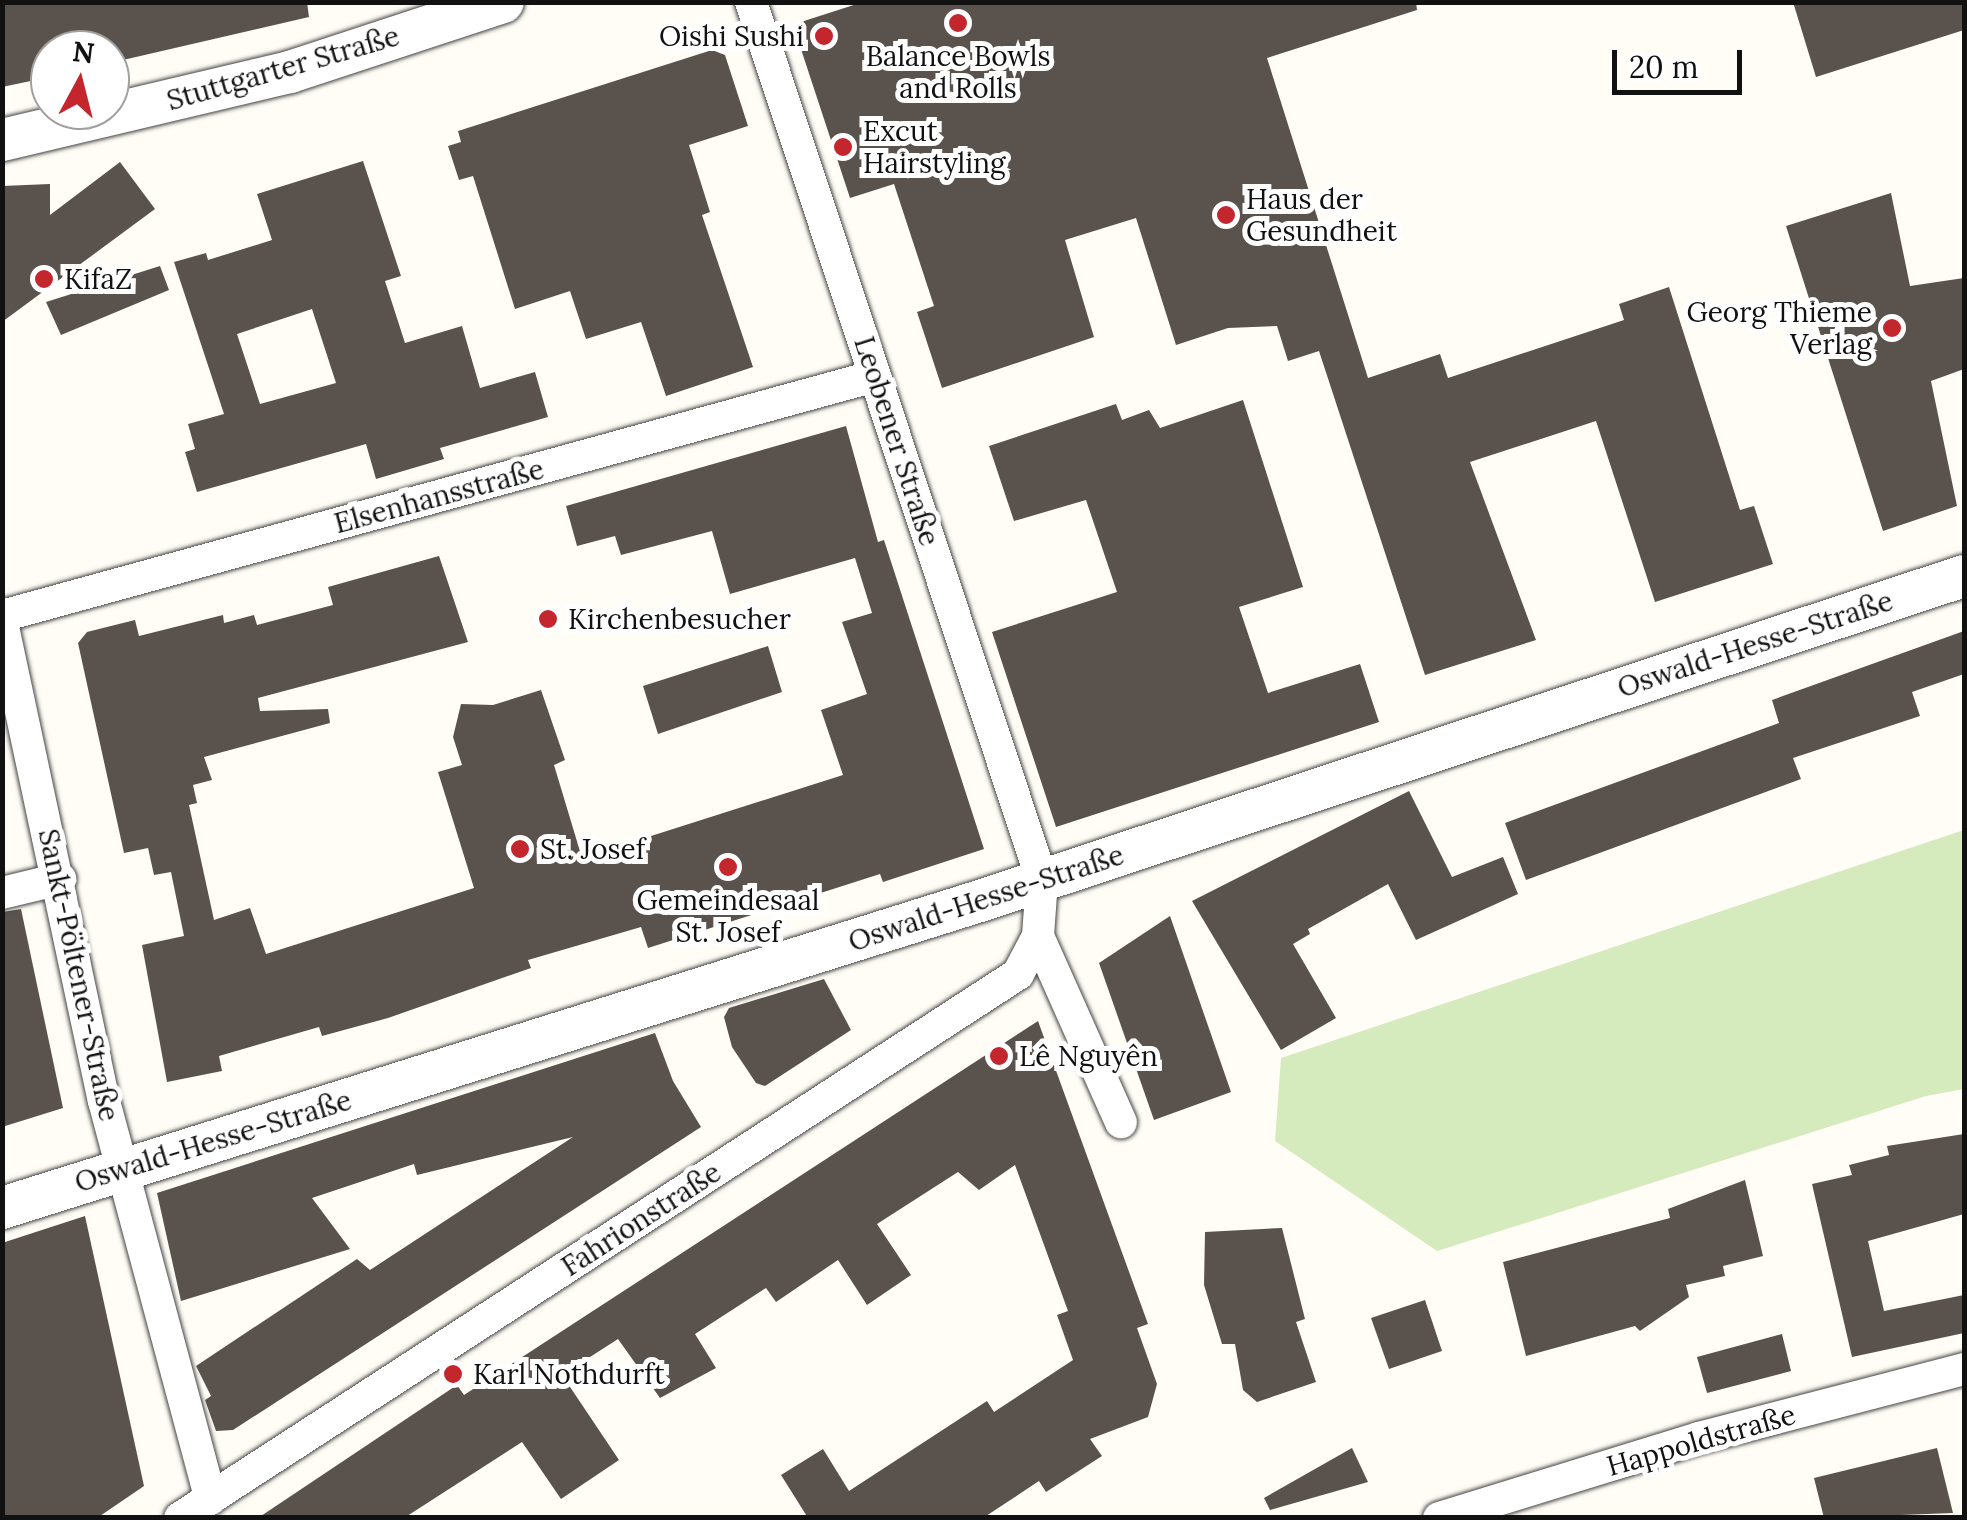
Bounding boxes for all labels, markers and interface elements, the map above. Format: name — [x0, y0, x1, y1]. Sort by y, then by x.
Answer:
marker: Balance Bowls and Rolls — [947, 12, 969, 34]
street label: Stuttgarter Straße — [163, 19, 403, 117]
place label: Oishi Sushi — [659, 19, 804, 53]
marker: Oishi Sushi — [813, 25, 835, 47]
north arrow — [30, 30, 130, 130]
scale bar — [1617, 30, 1747, 92]
text: N — [70, 33, 96, 71]
place label: Balance Bowls and Rolls — [866, 39, 1050, 105]
text: 20 m — [1629, 48, 1698, 86]
place label: Excut Hairstyling — [863, 114, 1006, 180]
marker: Excut Hairstyling — [832, 136, 854, 158]
place label: Haus der Gesundheit — [1246, 182, 1397, 248]
marker: Haus der Gesundheit — [1215, 204, 1237, 226]
place label: KifaZ — [64, 262, 132, 296]
marker: KifaZ — [33, 268, 55, 290]
place label: Georg Thieme Verlag — [1687, 295, 1872, 361]
marker: Georg Thieme Verlag — [1881, 317, 1903, 339]
street label: Leobener Straße — [847, 332, 947, 550]
street label: Elsenhansstraße — [330, 452, 548, 540]
street label: Oswald-Hesse-Straße — [1613, 584, 1897, 704]
place label: Kirchenbesucher — [568, 602, 791, 636]
marker: Kirchenbesucher — [537, 608, 559, 630]
street label: Sankt-Pöltener-Straße — [32, 826, 126, 1124]
place label: St. Josef — [540, 832, 645, 866]
marker: St. Josef — [509, 838, 531, 860]
street label: Oswald-Hesse-Straße — [844, 838, 1128, 958]
marker: Gemeindesaal St. Josef — [717, 856, 739, 878]
place label: Gemeindesaal St. Josef — [637, 883, 819, 949]
place label: Lê Nguyên — [1019, 1039, 1158, 1073]
marker: Lê Nguyên — [988, 1045, 1010, 1067]
street label: Oswald-Hesse-Straße — [71, 1083, 355, 1199]
street label: Fahrionstraße — [555, 1155, 727, 1283]
place label: Karl Nothdurft — [473, 1357, 665, 1391]
marker: Karl Nothdurft — [442, 1363, 464, 1385]
street label: Happoldstraße — [1603, 1397, 1799, 1483]

